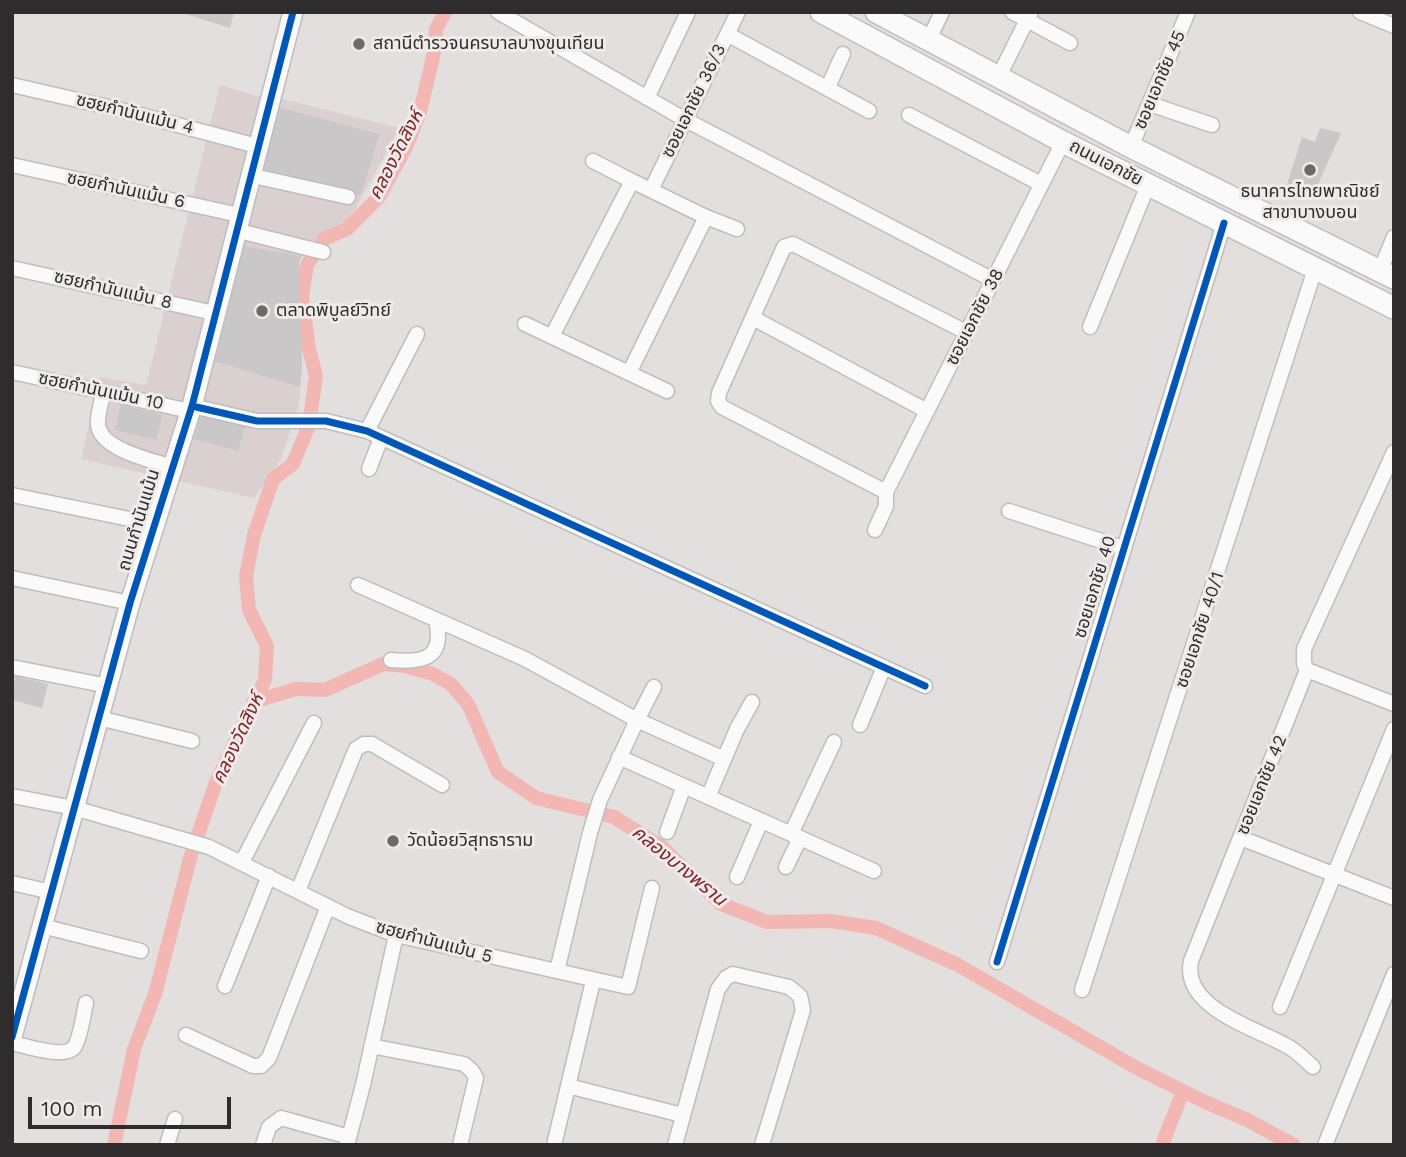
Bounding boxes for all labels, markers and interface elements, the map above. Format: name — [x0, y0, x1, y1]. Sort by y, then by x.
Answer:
street label: ซอยเอกชัย 45 — [1129, 27, 1191, 133]
place label: สถานีตำรวจนครบาลบางขุนเทียน — [373, 33, 604, 55]
marker: สถานีตำรวจนครบาลบางขุนเทียน — [351, 36, 367, 52]
street label: ซอยเอกชัย 36/3 — [657, 41, 731, 161]
street label: ซฮยกำนันแม้น 4 — [74, 89, 196, 139]
water label: คลองวัดสิงห์ — [364, 107, 428, 203]
street label: ถนนเอกชัย — [1066, 135, 1146, 191]
marker: ธนาคารไทยพาณิชย์ สาขาบางบอน — [1302, 162, 1318, 178]
street label: ซฮยกำนันแม้น 6 — [65, 167, 187, 213]
place label: ธนาคารไทยพาณิชย์ สาขาบางบอน — [1240, 181, 1380, 224]
street label: ซอยเอกชัย 38 — [941, 265, 1009, 369]
street label: ซฮยกำนันแม้น 8 — [52, 266, 174, 314]
place label: ตลาดพิบูลย์วิทย์ — [276, 300, 391, 322]
marker: ตลาดพิบูลย์วิทย์ — [254, 303, 270, 319]
street label: ซฮยกำนันแม้น 10 — [36, 367, 166, 415]
street label: ถนนกำนันแม้น — [113, 466, 165, 574]
street label: ซอยเอกชัย 40 — [1069, 533, 1121, 641]
street label: ซอยเอกชัย 40/1 — [1171, 569, 1229, 691]
water label: คลองวัดสิงห์ — [207, 690, 269, 788]
street label: ซอยเอกชัย 42 — [1232, 732, 1292, 838]
water label: คลองบางพราน — [627, 821, 731, 911]
place label: วัดน้อยวิสุทธาราม — [407, 830, 533, 852]
marker: วัดน้อยวิสุทธาราม — [385, 833, 401, 849]
street label: ซฮยกำนันแม้น 5 — [373, 916, 495, 968]
scale bar — [32, 1084, 234, 1128]
text: 100 m — [41, 1096, 103, 1121]

